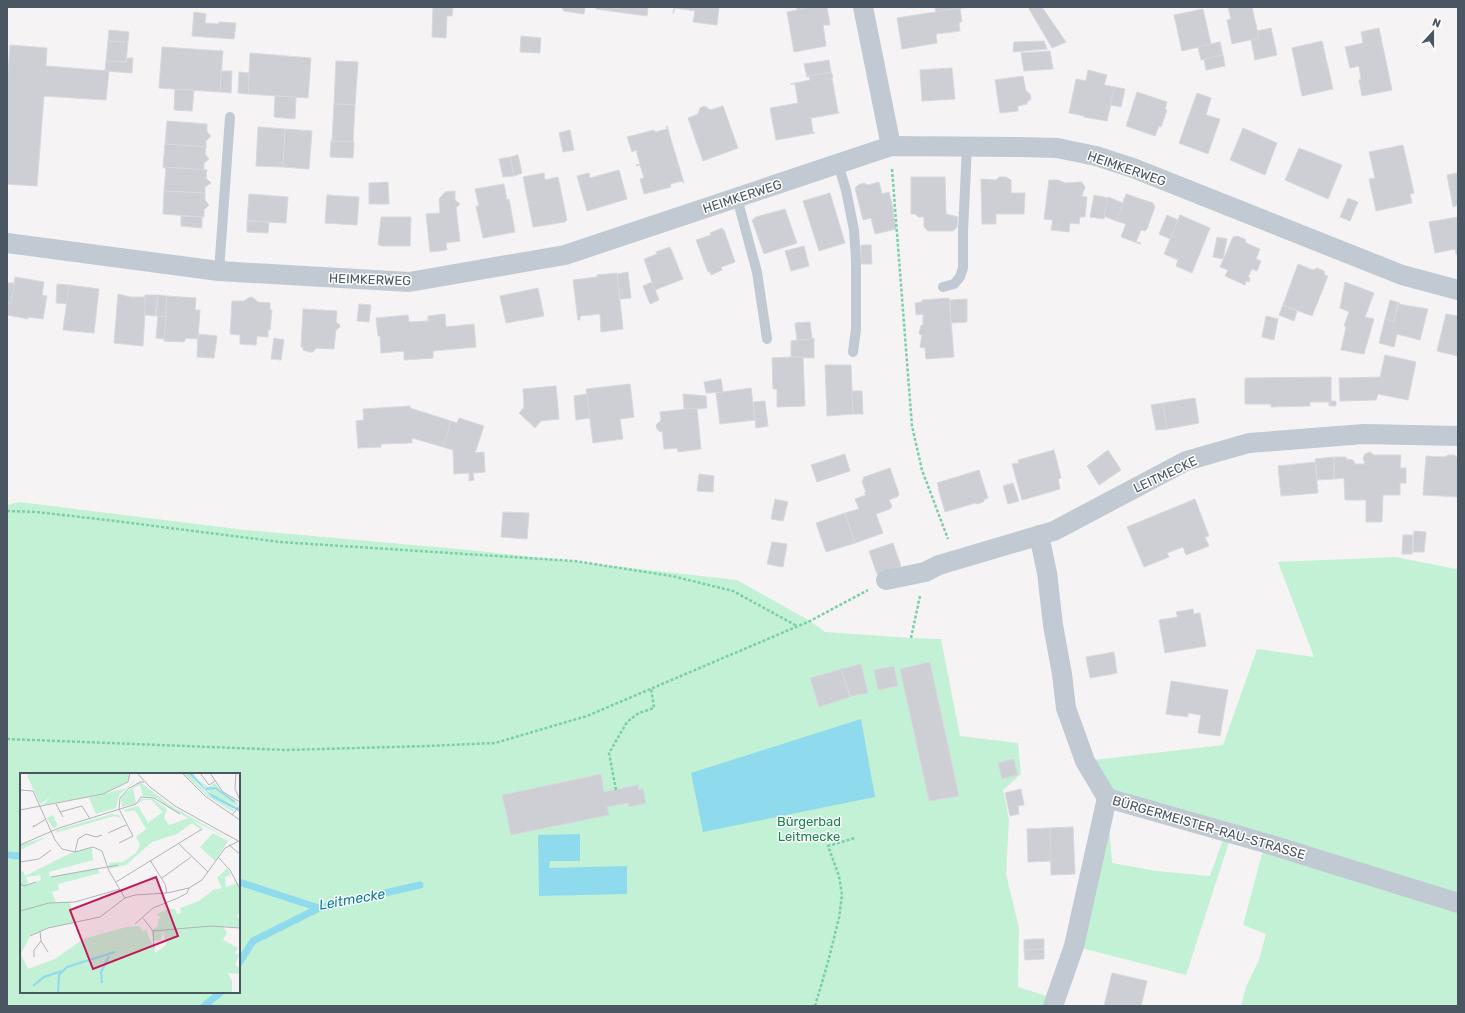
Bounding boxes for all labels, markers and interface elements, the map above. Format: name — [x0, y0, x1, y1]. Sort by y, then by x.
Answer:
north arrow — [1413, 12, 1453, 52]
text: N — [1430, 16, 1443, 31]
street label: HEIMKERWEG — [1086, 148, 1168, 189]
street label: HEIMKERWEG — [701, 177, 784, 216]
street label: HEIMKERWEG — [329, 271, 411, 288]
street label: LEITMECKE — [1131, 453, 1200, 496]
inset map — [20, 773, 240, 993]
street label: BÜRGERMEISTER-RAU-STRASSE — [1111, 793, 1307, 862]
park label: Bürgerbad Leitmecke — [777, 814, 841, 844]
water label: Leitmecke — [318, 885, 387, 914]

